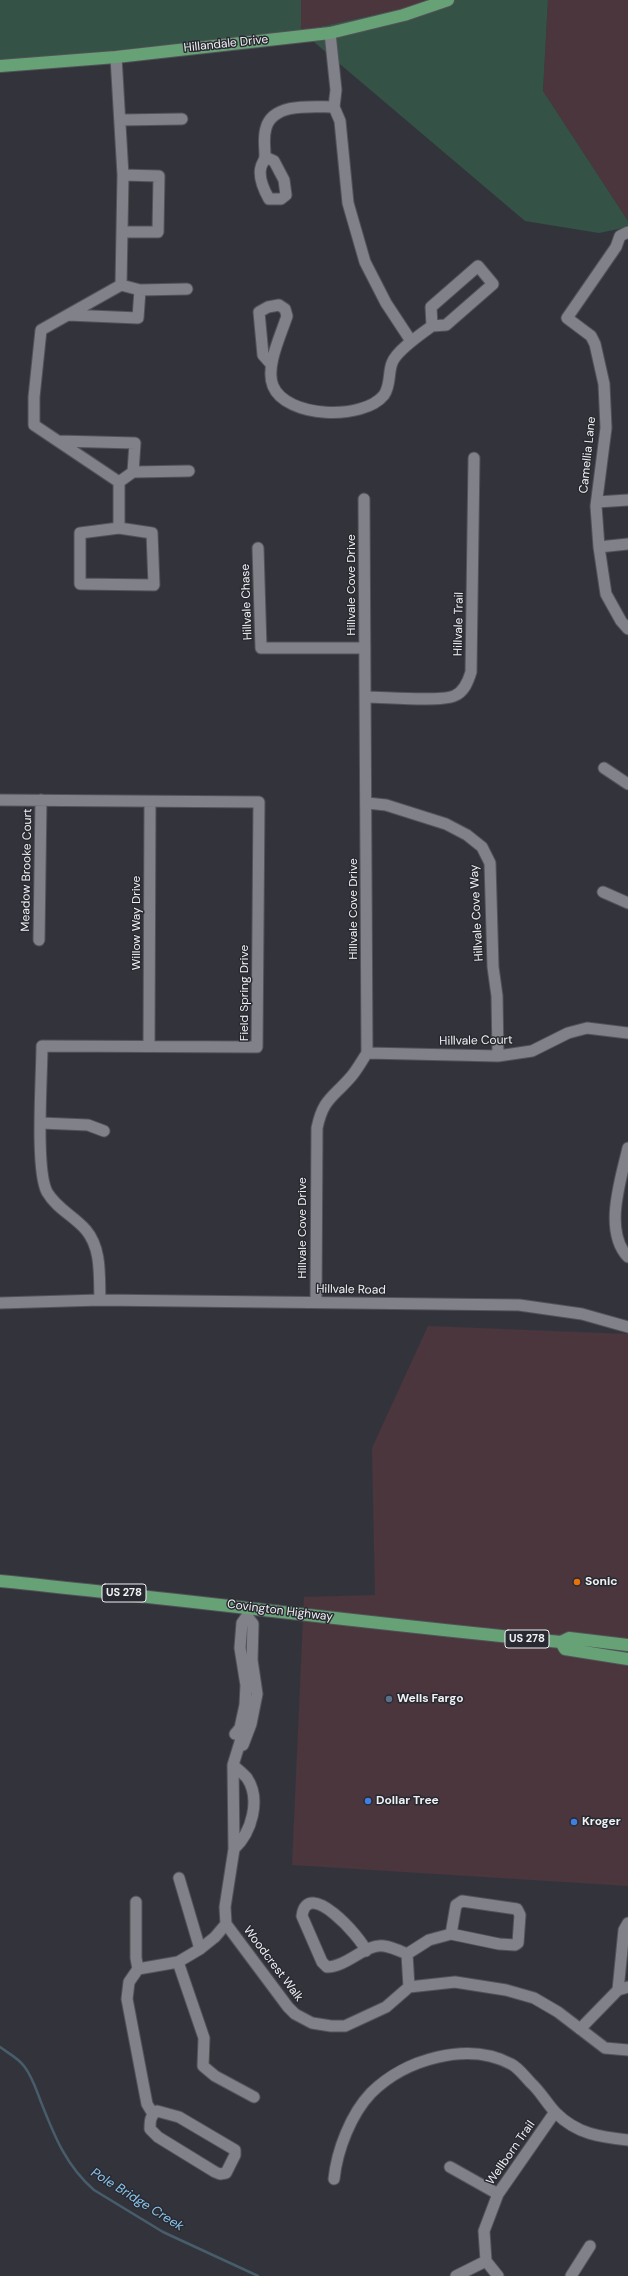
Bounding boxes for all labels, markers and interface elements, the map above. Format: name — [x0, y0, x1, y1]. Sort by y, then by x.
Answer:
street label: Hillandale Drive — [183, 32, 269, 56]
street label: Camellia Lane — [577, 416, 599, 494]
street label: Hillvale Cove Drive — [345, 534, 359, 636]
street label: Hillvale Chase — [238, 564, 256, 640]
street label: Hillvale Trail — [451, 592, 467, 656]
street label: Meadow Brooke Court — [19, 808, 35, 932]
street label: Hillvale Cove Drive — [347, 858, 361, 960]
street label: Hillvale Cove Way — [467, 864, 487, 962]
street label: Willow Way Drive — [130, 876, 144, 970]
street label: Field Spring Drive — [238, 945, 252, 1041]
street label: Hillvale Court — [439, 1033, 513, 1049]
street label: Hillvale Cove Drive — [296, 1177, 310, 1279]
street label: Hillvale Road — [316, 1282, 386, 1298]
place label: Sonic — [585, 1575, 618, 1589]
marker: Sonic — [572, 1577, 582, 1587]
road number: US 278 — [102, 1584, 146, 1602]
street label: Covington Highway — [226, 1597, 334, 1625]
road number: US 278 — [505, 1630, 549, 1648]
place label: Wells Fargo — [397, 1692, 464, 1706]
marker: Wells Fargo — [384, 1694, 394, 1704]
place label: Dollar Tree — [376, 1794, 439, 1808]
marker: Dollar Tree — [363, 1796, 373, 1806]
place label: Kroger — [582, 1815, 621, 1829]
marker: Kroger — [569, 1817, 579, 1827]
street label: Woodcrest Walk — [240, 1923, 306, 2005]
street label: Wellborn Trail — [484, 2118, 538, 2188]
water label: Pole Bridge Creek — [88, 2165, 186, 2235]

